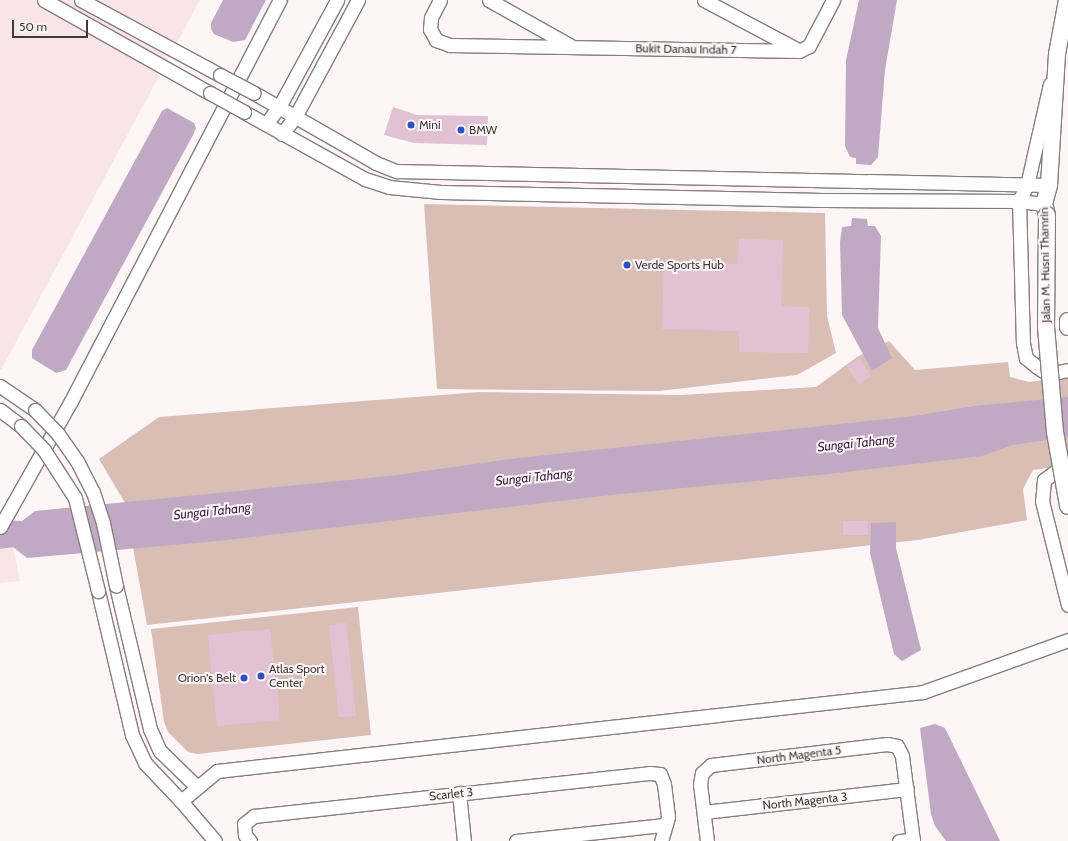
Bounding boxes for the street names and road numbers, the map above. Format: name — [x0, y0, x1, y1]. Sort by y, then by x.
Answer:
street label: Bukit Danau Indah 7 — [635, 41, 737, 57]
street label: Jalan M. Husni Thamrin — [1037, 207, 1053, 323]
street label: North Magenta 5 — [756, 743, 842, 767]
street label: Scarlet 3 — [428, 785, 474, 803]
street label: North Magenta 3 — [762, 789, 848, 813]

